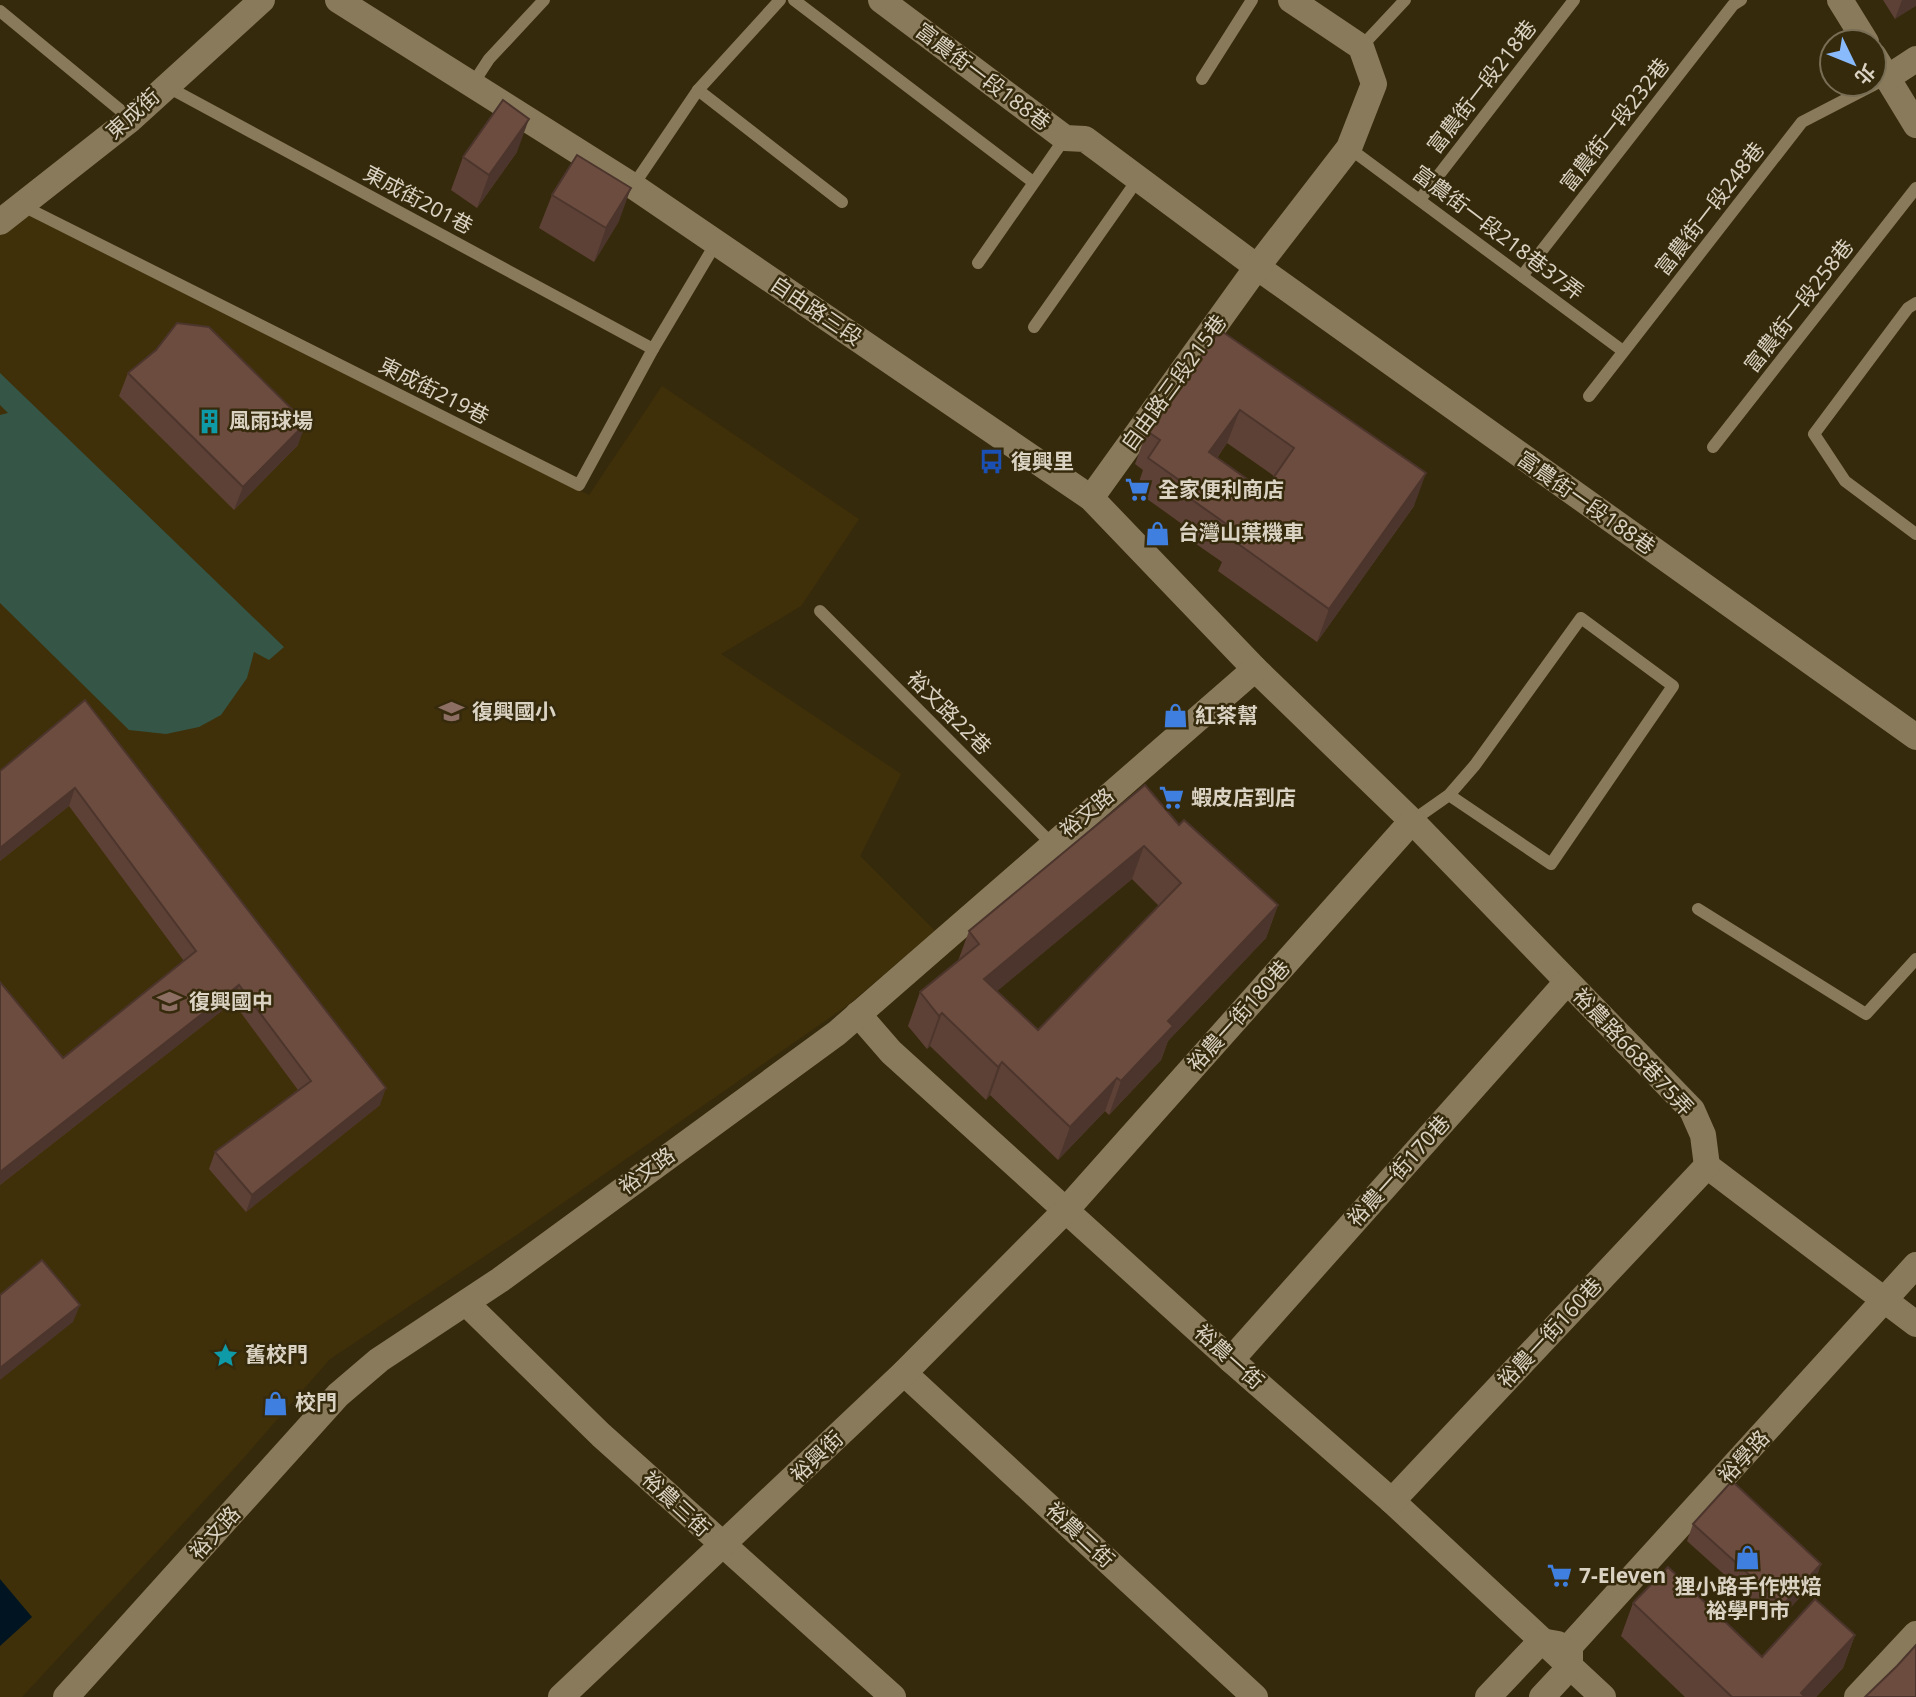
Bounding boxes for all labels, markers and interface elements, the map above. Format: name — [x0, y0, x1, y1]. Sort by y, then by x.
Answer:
street label: 富農街一段218巷 — [1420, 14, 1542, 159]
street label: 富農街一段188巷 — [910, 16, 1057, 136]
north arrow — [1818, 28, 1888, 98]
street label: 富農街一段232巷 — [1553, 52, 1675, 197]
text: 北 — [1849, 59, 1881, 90]
street label: 東成街 — [100, 82, 165, 145]
street label: 富農街一段248巷 — [1648, 136, 1770, 281]
street label: 東成街201巷 — [359, 159, 478, 240]
street label: 富農街一段218巷37弄 — [1407, 159, 1590, 306]
street label: 富農街一段258巷 — [1737, 233, 1859, 378]
street label: 自由路三段 — [765, 269, 868, 351]
street label: 自由路三段215巷 — [1114, 309, 1232, 456]
street label: 東成街219巷 — [375, 350, 494, 430]
place label: 風雨球場 — [229, 406, 313, 434]
building icon: 風雨球場 — [195, 407, 223, 435]
street label: 富農街一段188巷 — [1512, 444, 1661, 560]
place label: 復興里 — [1011, 447, 1074, 475]
bus stop icon: 復興里 — [977, 448, 1005, 476]
place label: 全家便利商店 — [1158, 475, 1284, 503]
supermarket icon: 全家便利商店 — [1124, 476, 1152, 504]
place label: 台灣山葉機車 — [1178, 518, 1304, 546]
shop icon: 台灣山葉機車 — [1144, 519, 1172, 547]
street label: 裕文路22巷 — [902, 664, 998, 760]
place label: 復興國小 — [472, 697, 556, 725]
school or university icon: 復興國小 — [438, 698, 466, 726]
place label: 紅茶幫 — [1195, 701, 1258, 729]
shop icon: 紅茶幫 — [1161, 702, 1189, 730]
street label: 裕文路 — [1053, 781, 1119, 843]
place label: 蝦皮店到店 — [1191, 783, 1296, 811]
supermarket icon: 蝦皮店到店 — [1157, 784, 1185, 812]
street label: 裕農一街180巷 — [1181, 954, 1296, 1077]
street label: 裕農路668巷75弄 — [1567, 981, 1700, 1121]
place label: 復興國中 — [189, 987, 273, 1015]
school or university icon: 復興國中 — [155, 988, 183, 1016]
street label: 裕農一街170巷 — [1341, 1109, 1456, 1232]
street label: 裕文路 — [613, 1140, 680, 1200]
street label: 裕農一街160巷 — [1491, 1271, 1608, 1393]
street label: 裕農一街 — [1189, 1318, 1270, 1395]
place label: 舊校門 — [245, 1340, 308, 1368]
place icon: 舊校門 — [211, 1341, 239, 1369]
place label: 校門 — [295, 1388, 337, 1416]
shop icon: 校門 — [261, 1389, 289, 1417]
street label: 裕興街 — [784, 1424, 849, 1488]
street label: 裕學路 — [1712, 1424, 1775, 1489]
street label: 裕農三街 — [636, 1464, 717, 1542]
street label: 裕農二街 — [1040, 1495, 1121, 1573]
street label: 裕文路 — [183, 1500, 246, 1565]
shop icon: 狸小路手作烘焙 裕學門市 — [1734, 1544, 1762, 1572]
place label: 7-Eleven — [1579, 1561, 1666, 1589]
supermarket icon: 7-Eleven — [1545, 1562, 1573, 1590]
place label: 狸小路手作烘焙 裕學門市 — [1675, 1572, 1822, 1624]

